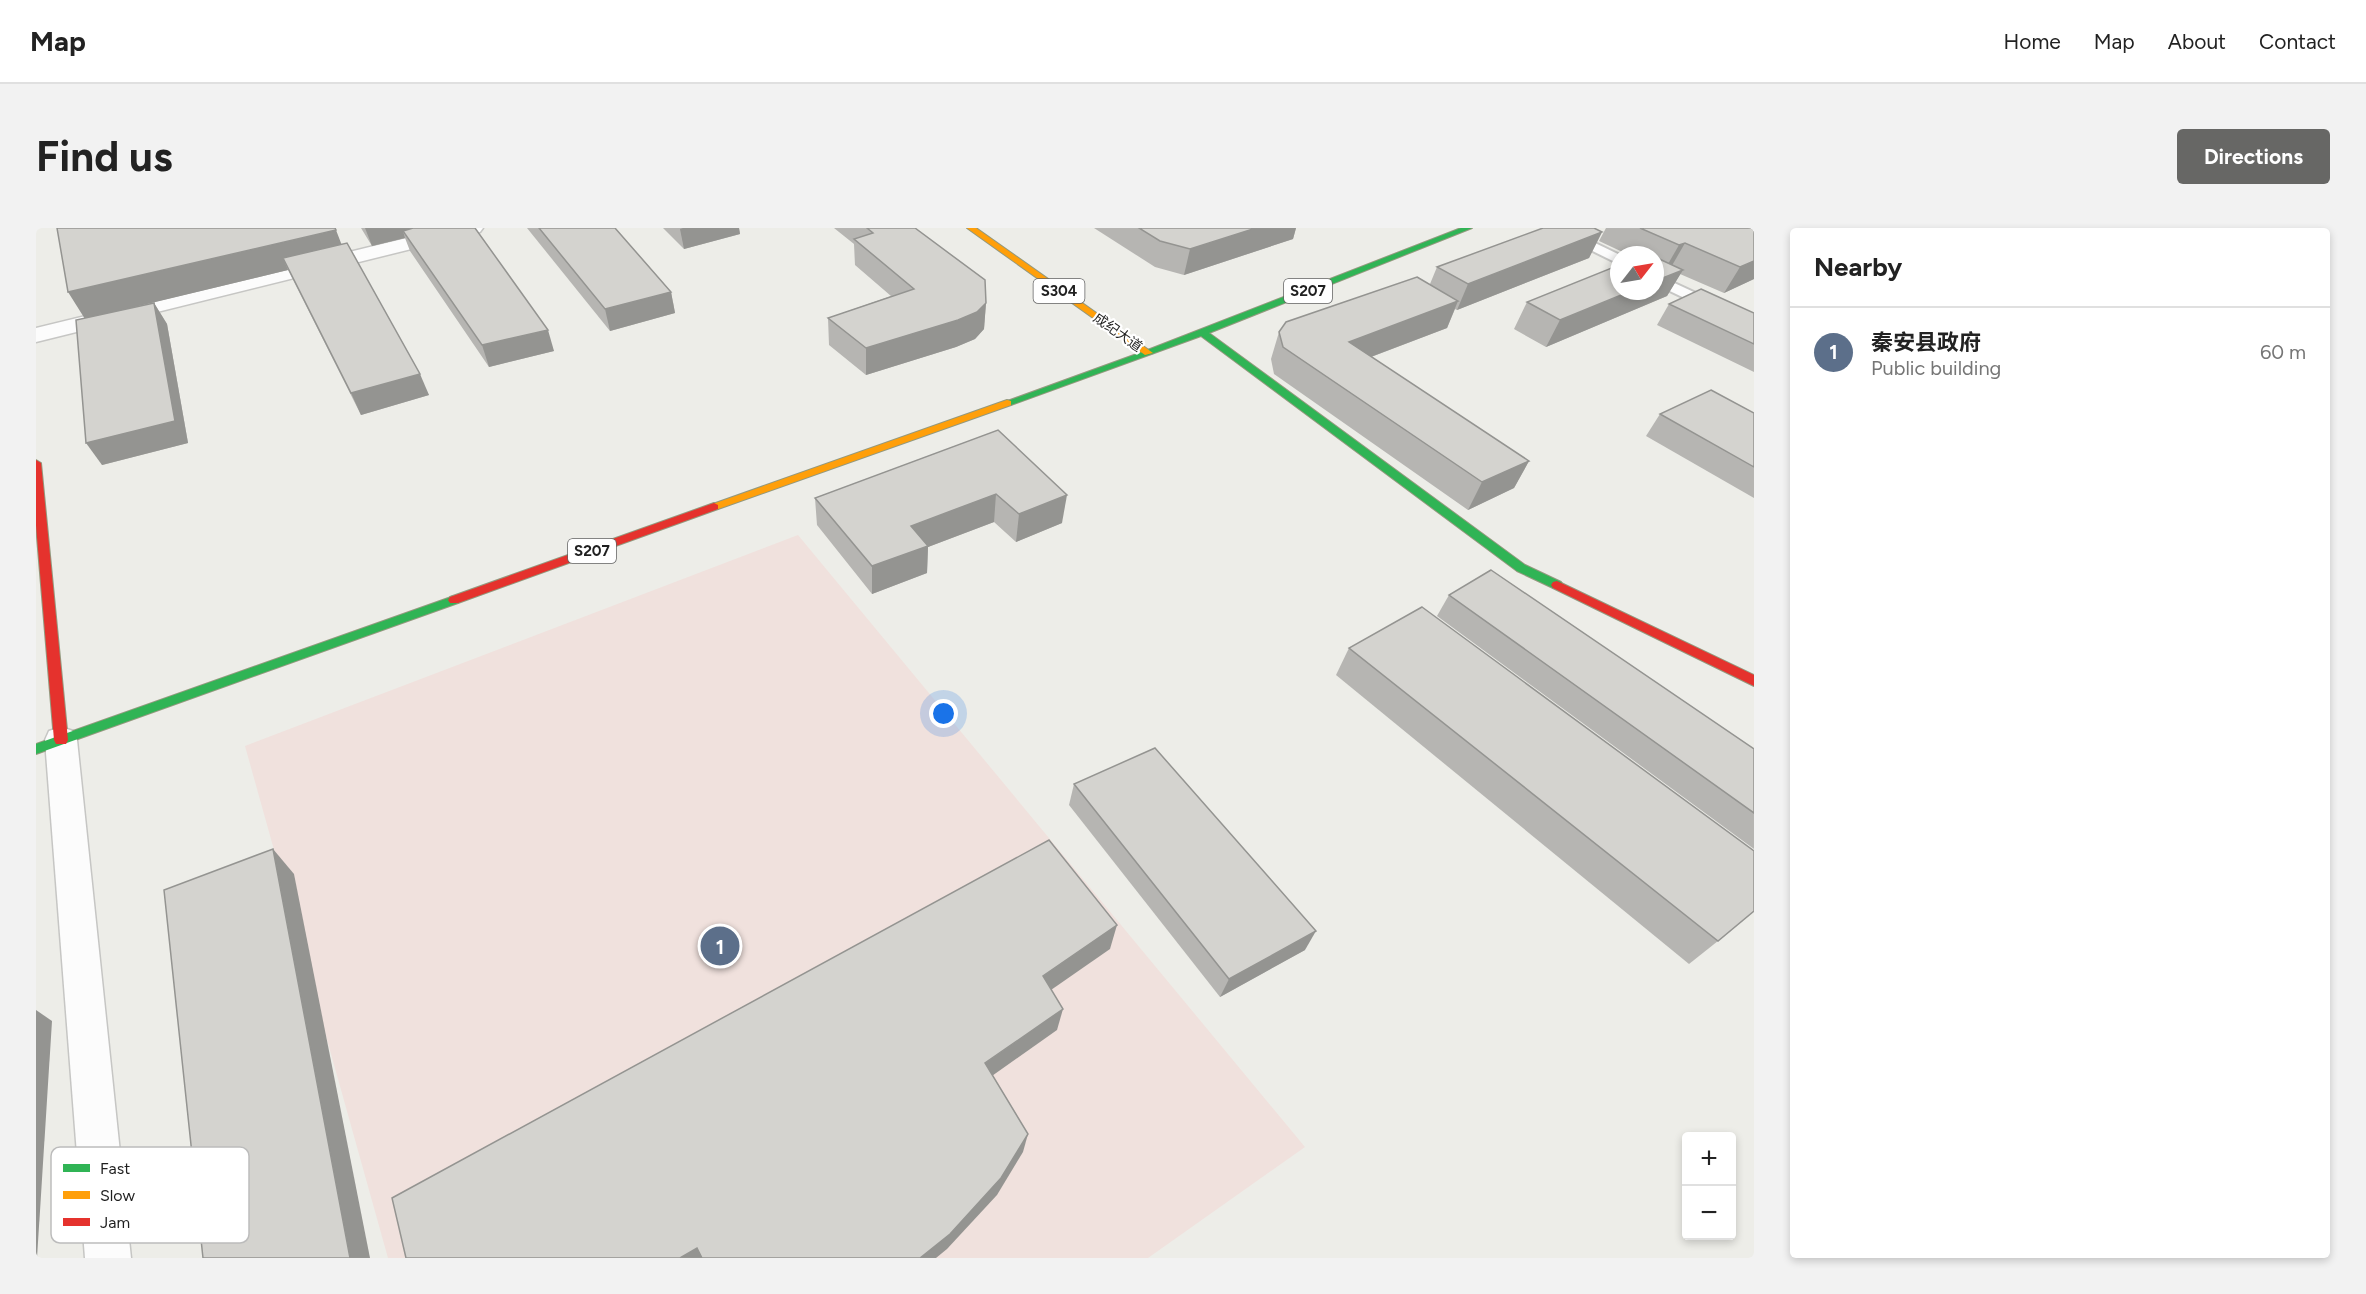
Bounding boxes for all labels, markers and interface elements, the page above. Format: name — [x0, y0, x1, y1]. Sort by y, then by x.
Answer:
text: Map — [30, 24, 86, 58]
text: Home — [2004, 29, 2061, 54]
text: Map — [2094, 29, 2135, 54]
text: About — [2168, 29, 2226, 54]
text: Contact — [2259, 29, 2336, 54]
button: Directions — [2177, 129, 2330, 184]
text: Find us — [36, 131, 173, 182]
north arrow — [1610, 246, 1664, 300]
text: Nearby — [1814, 251, 1902, 283]
road number: S304 — [1034, 279, 1084, 303]
road number: S207 — [1284, 279, 1332, 303]
street label: 成纪大道 — [1090, 309, 1146, 355]
text: 秦安县政府 — [1871, 329, 1981, 356]
text: 1 — [1829, 340, 1838, 364]
text: 60 m — [2260, 340, 2306, 364]
text: Public building — [1871, 356, 2001, 380]
road number: S207 — [568, 539, 616, 563]
your location — [929, 699, 958, 728]
pin: 1 — [700, 924, 740, 968]
map controls — [1682, 1132, 1736, 1240]
button: + — [1682, 1132, 1736, 1186]
legend — [51, 1147, 249, 1243]
text: Fast — [100, 1159, 130, 1178]
text: Slow — [100, 1186, 135, 1205]
button: − — [1682, 1186, 1736, 1240]
text: Jam — [100, 1213, 130, 1232]

